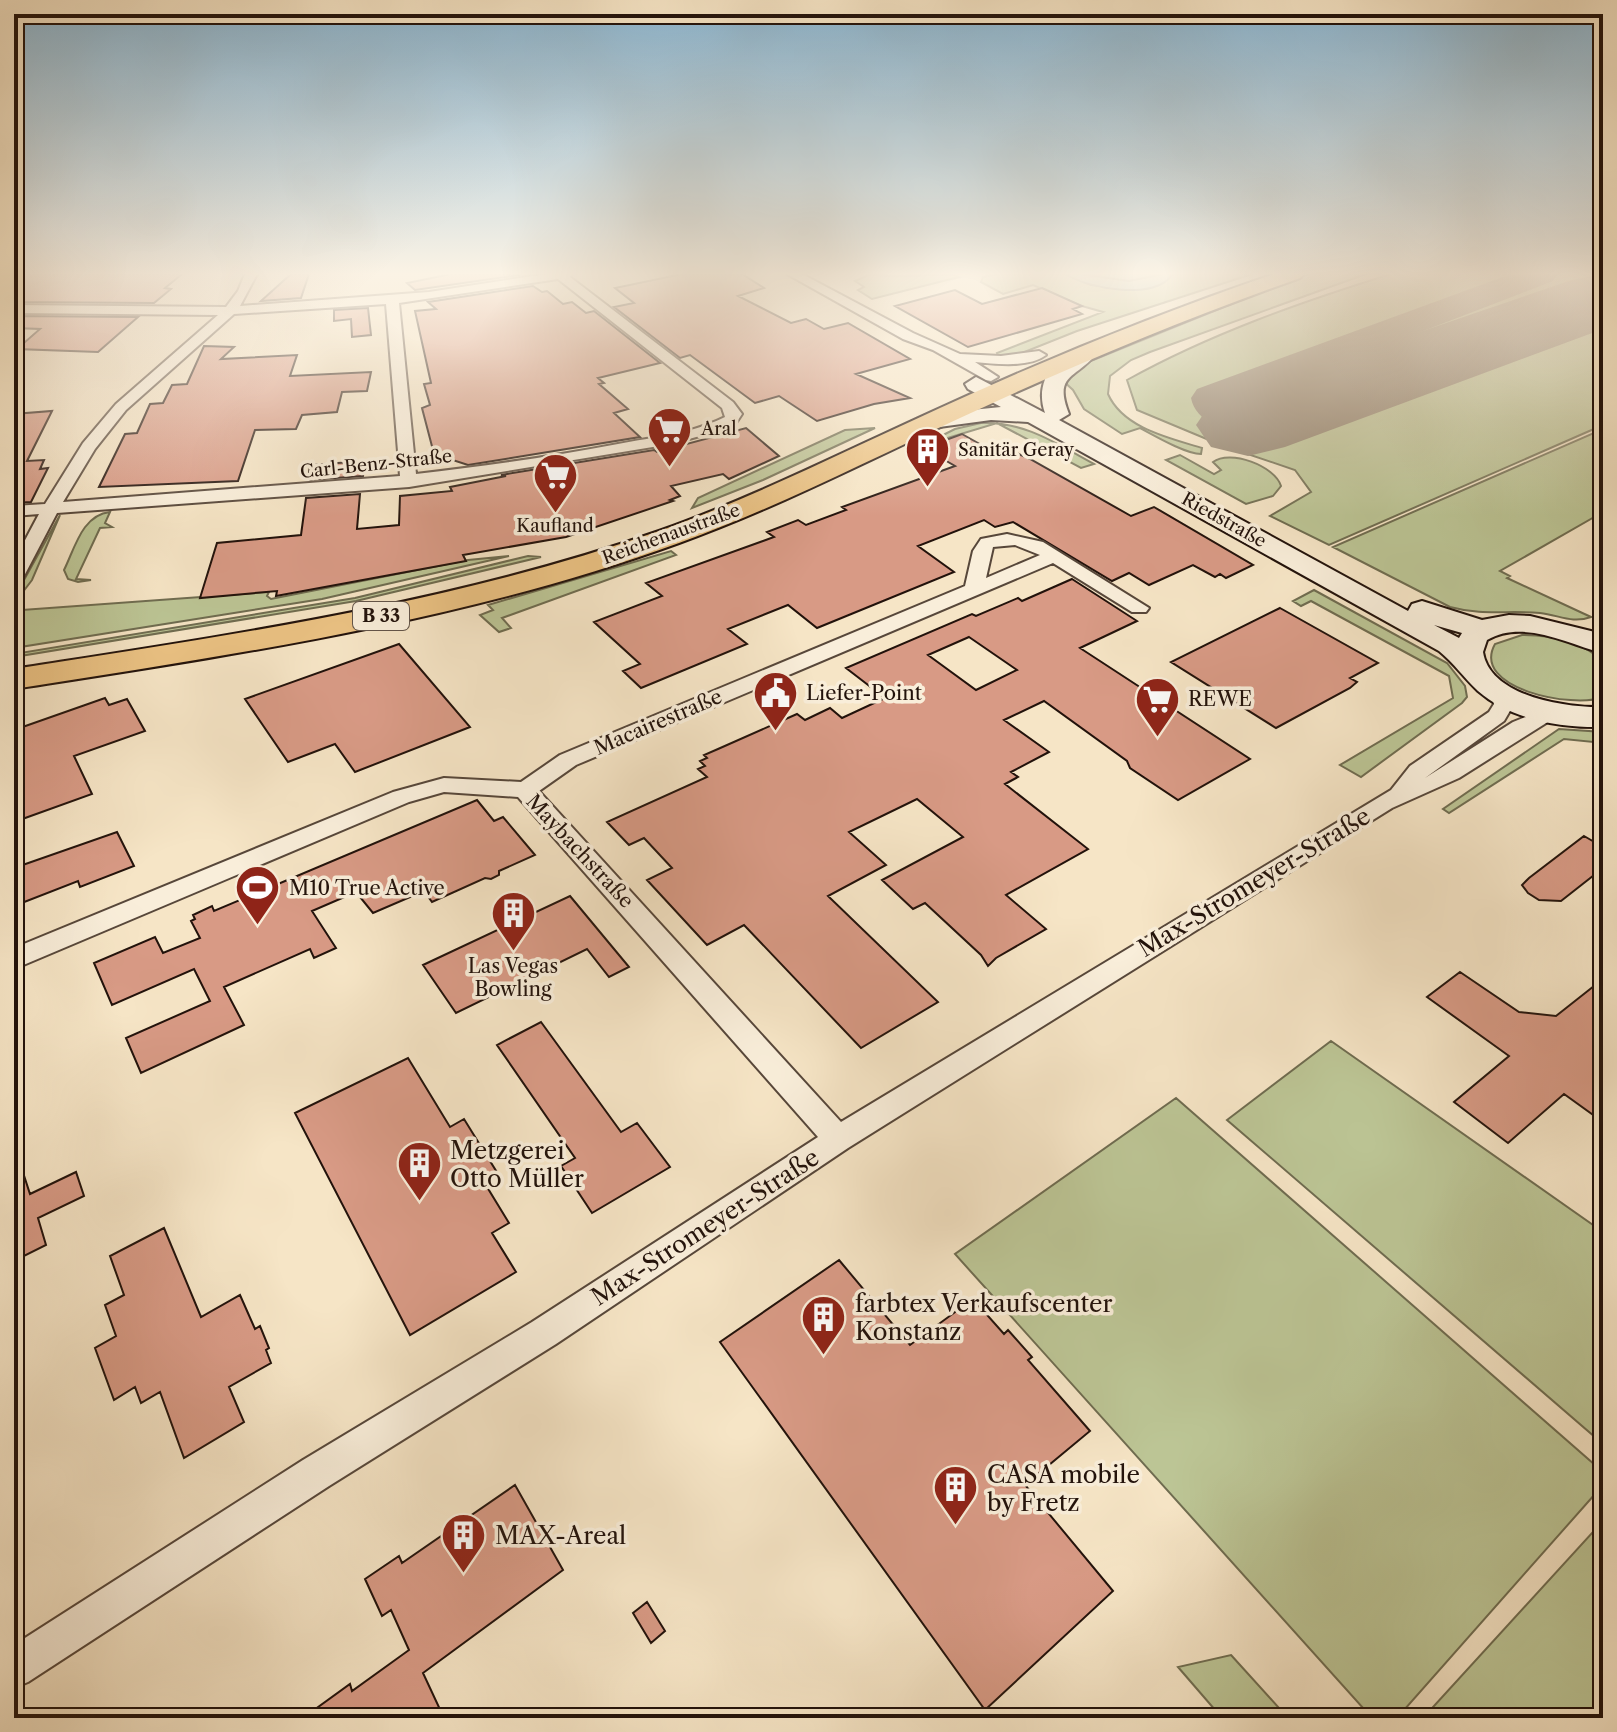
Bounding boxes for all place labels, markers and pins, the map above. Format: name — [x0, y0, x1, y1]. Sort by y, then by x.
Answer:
supermarket icon: Aral — [646, 405, 694, 468]
place label: Aral — [700, 418, 737, 440]
building icon: Sanitär Geray — [903, 426, 951, 489]
place label: Sanitär Geray — [958, 439, 1075, 461]
supermarket icon: Kaufland — [531, 452, 579, 515]
place label: Kaufland — [516, 515, 594, 537]
public building icon: Liefer-Point — [751, 669, 799, 732]
supermarket icon: REWE — [1133, 675, 1181, 738]
place label: Liefer-Point — [806, 681, 922, 705]
place label: REWE — [1188, 687, 1252, 711]
sports icon: M10 True Active — [234, 864, 282, 927]
place label: M10 True Active — [289, 876, 445, 900]
building icon: Las Vegas Bowling — [489, 890, 537, 953]
place label: Las Vegas Bowling — [468, 954, 558, 1001]
place label: Metzgerei Otto Müller — [450, 1136, 584, 1193]
building icon: Metzgerei Otto Müller — [395, 1140, 443, 1203]
place label: farbtex Verkaufscenter Konstanz — [855, 1289, 1113, 1346]
building icon: farbtex Verkaufscenter Konstanz — [800, 1293, 848, 1356]
place label: CASA mobile by Fretz — [987, 1460, 1140, 1517]
building icon: CASA mobile by Fretz — [932, 1464, 980, 1527]
building icon: MAX-Areal — [440, 1511, 488, 1574]
place label: MAX-Areal — [495, 1521, 626, 1550]

